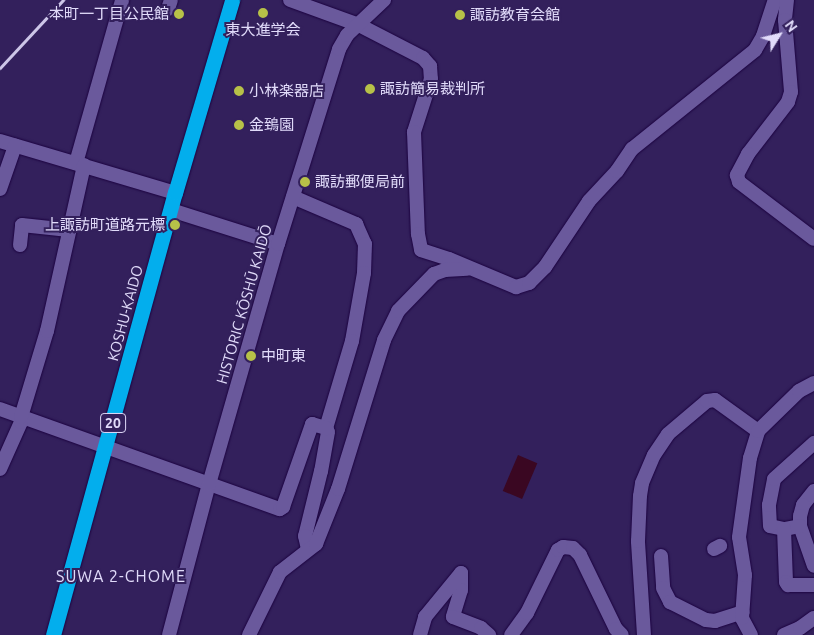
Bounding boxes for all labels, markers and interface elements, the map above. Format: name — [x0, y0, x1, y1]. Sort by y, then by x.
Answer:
place label: 本町一丁目公民館 — [49, 5, 169, 23]
place label: 諏訪教育会館 — [470, 6, 560, 24]
marker: 東大進学会 — [257, 7, 269, 19]
marker: 本町一丁目公民館 — [173, 8, 185, 20]
marker: 諏訪教育会館 — [454, 9, 466, 21]
north arrow — [754, 10, 804, 60]
text: N — [782, 17, 801, 35]
place label: 東大進学会 — [226, 21, 300, 39]
place label: 諏訪簡易裁判所 — [380, 80, 485, 98]
place label: 小林楽器店 — [249, 82, 324, 100]
marker: 諏訪簡易裁判所 — [364, 83, 376, 95]
marker: 小林楽器店 — [233, 85, 245, 97]
place label: 金鵄園 — [249, 116, 294, 134]
marker: 金鵄園 — [233, 119, 245, 131]
place label: 諏訪郵便局前 — [315, 173, 405, 191]
marker: 諏訪郵便局前 — [299, 176, 311, 188]
place label: 上諏訪町道路元標 — [45, 216, 165, 234]
marker: 上諏訪町道路元標 — [169, 219, 181, 231]
street label: HISTORIC KŌSHŪ KAIDŌ — [213, 222, 275, 386]
street label: KOSHU-KAIDO — [104, 263, 146, 363]
place label: 中町東 — [261, 347, 306, 365]
marker: 中町東 — [245, 350, 257, 362]
road number: 20 — [99, 412, 127, 434]
district label: SUWA 2-CHOME — [55, 566, 187, 586]

